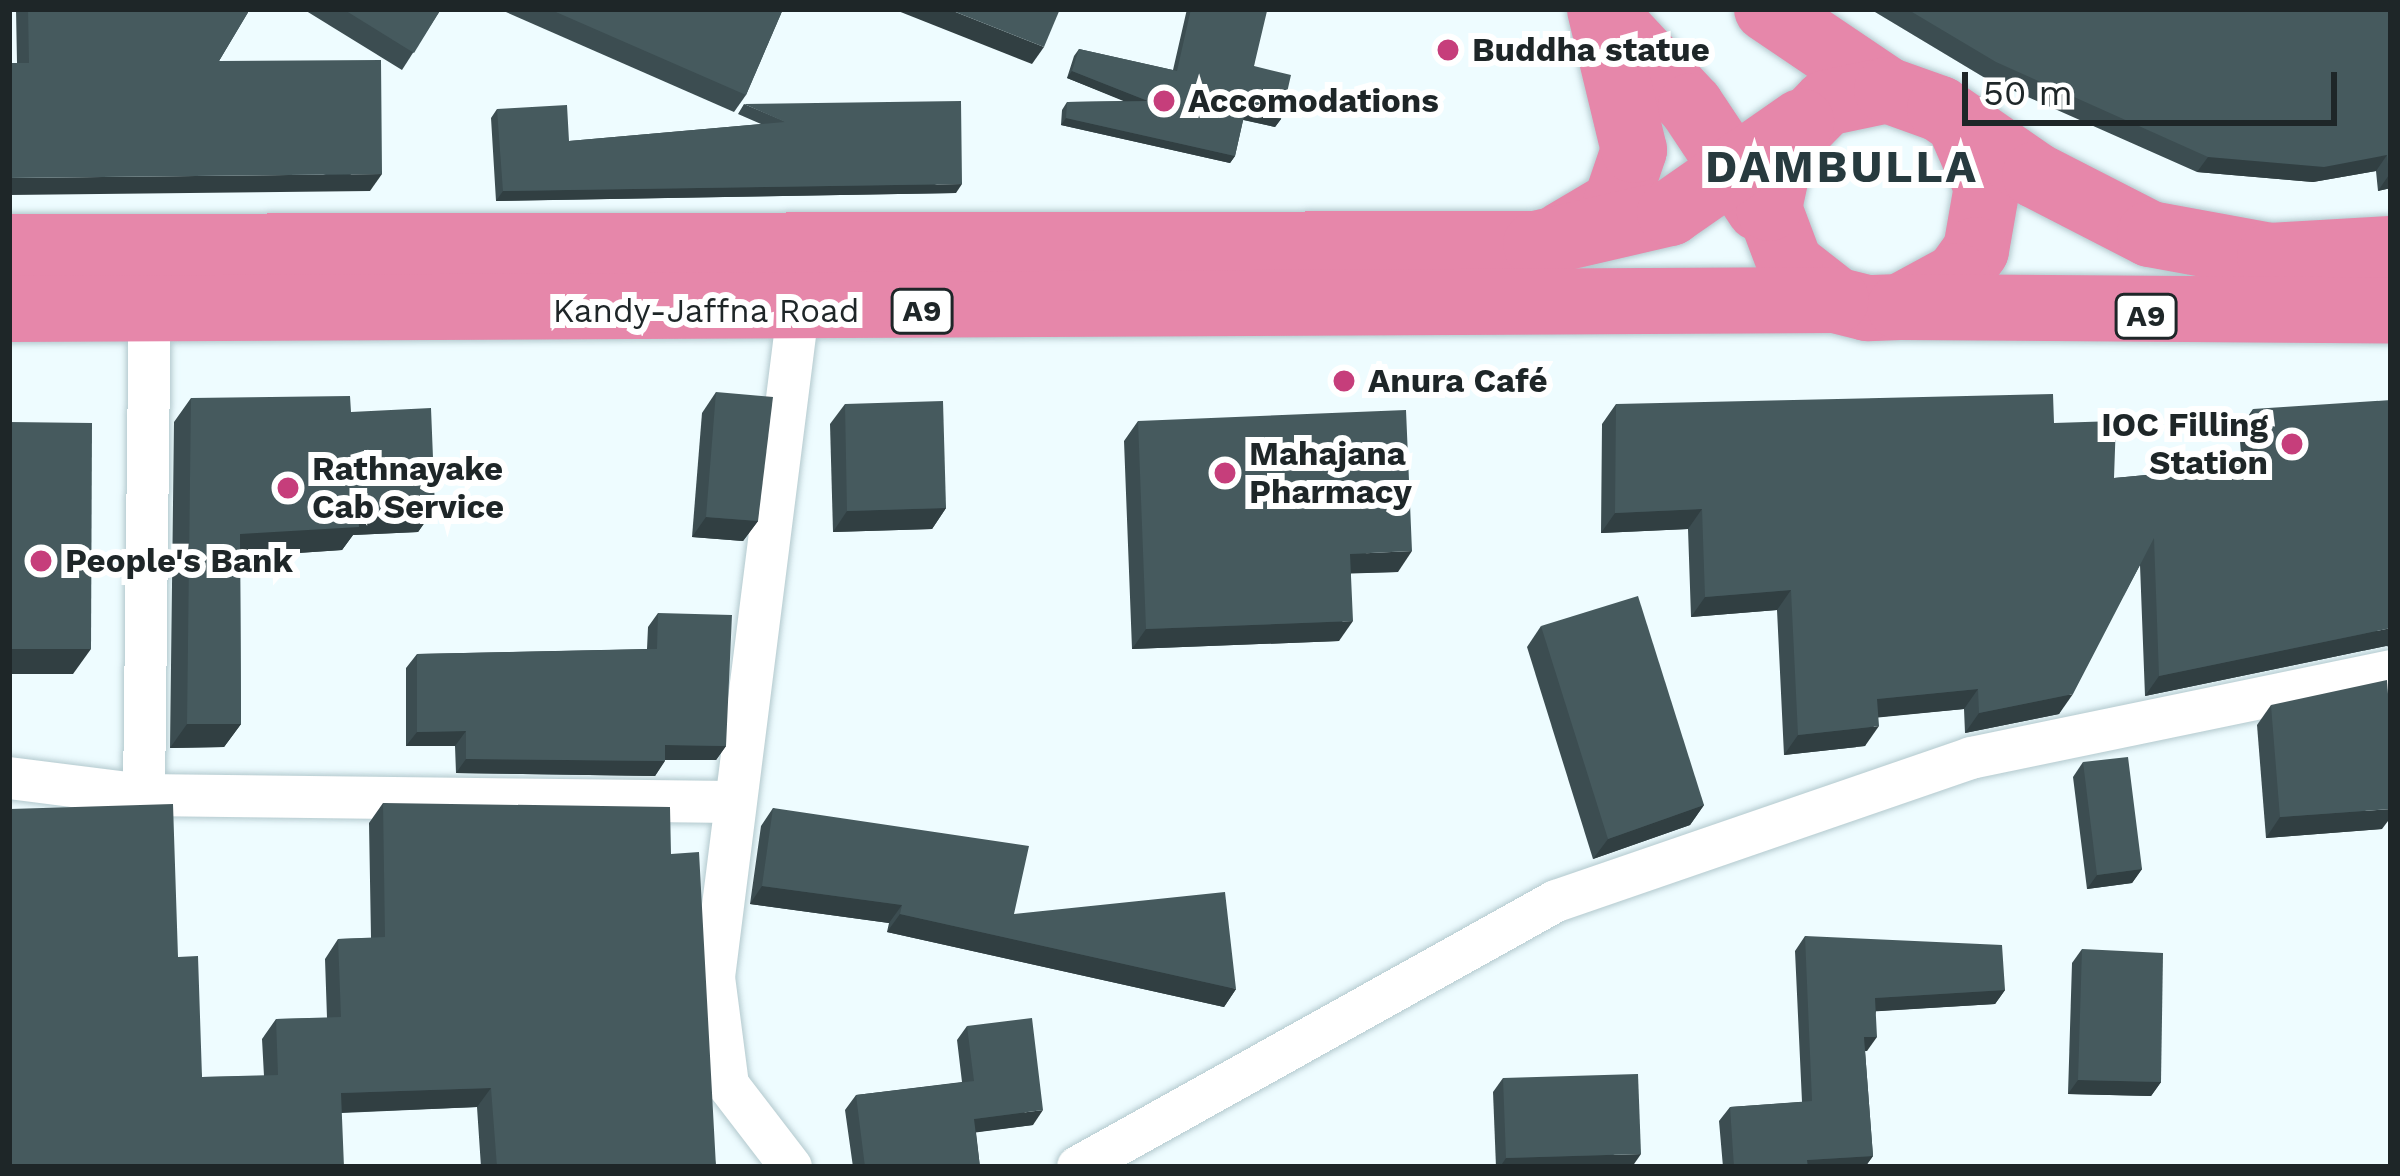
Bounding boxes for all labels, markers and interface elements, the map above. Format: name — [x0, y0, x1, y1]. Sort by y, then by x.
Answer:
place label: Buddha statue — [1472, 30, 1710, 70]
marker: Buddha statue — [1435, 37, 1461, 63]
scale bar — [1968, 48, 2343, 122]
text: 50 m — [1983, 72, 2073, 114]
place label: Accomodations — [1188, 81, 1439, 121]
marker: Accomodations — [1151, 88, 1177, 114]
district label: DAMBULLA — [1705, 140, 1979, 194]
road number: A9 — [889, 287, 955, 335]
street label: Kandy-Jaffna Road — [552, 291, 860, 331]
road number: A9 — [2113, 292, 2179, 340]
place label: Anura Café — [1368, 361, 1548, 401]
marker: Anura Café — [1331, 368, 1357, 394]
place label: IOC Filling Station — [2101, 405, 2268, 483]
marker: IOC Filling Station — [2279, 431, 2305, 457]
place label: Mahajana Pharmacy — [1249, 434, 1412, 512]
place label: Rathnayake Cab Service — [312, 449, 504, 527]
marker: Mahajana Pharmacy — [1212, 460, 1238, 486]
marker: Rathnayake Cab Service — [275, 475, 301, 501]
place label: People's Bank — [65, 541, 293, 581]
marker: People's Bank — [28, 548, 54, 574]

